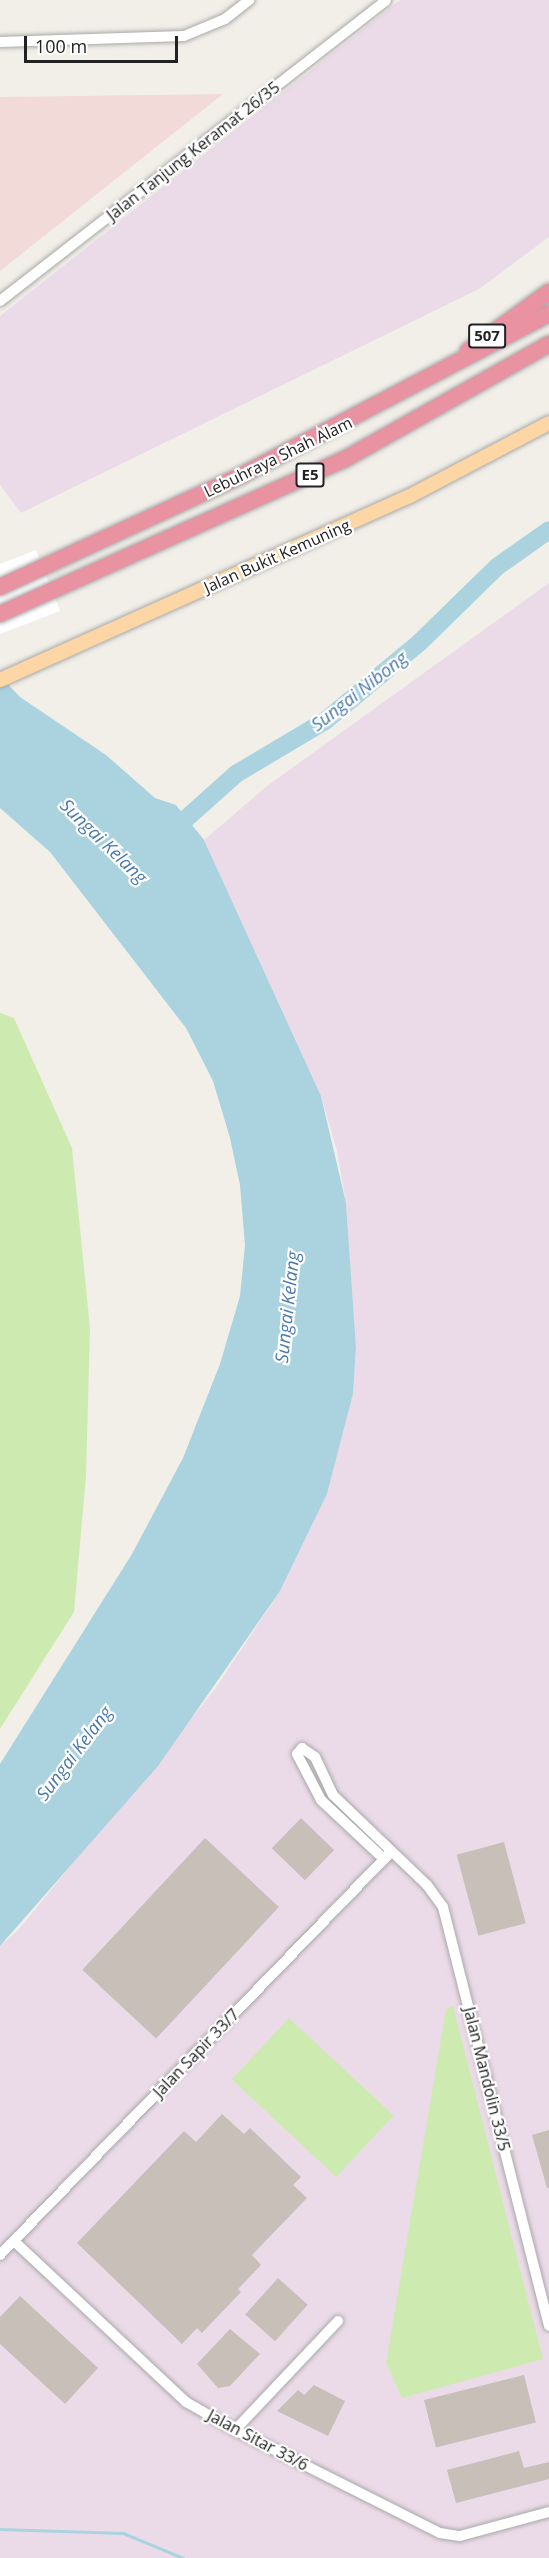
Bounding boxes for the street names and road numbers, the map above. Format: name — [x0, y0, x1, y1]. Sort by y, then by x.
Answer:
street label: Jalan Tanjung Keramat 26/35 — [103, 77, 283, 225]
road number: 507 — [468, 324, 506, 348]
street label: Lebuhraya Shah Alam — [201, 413, 355, 501]
road number: E5 — [295, 463, 325, 487]
street label: Jalan Bukit Kemuning — [201, 515, 353, 597]
street label: Jalan Sapir 33/7 — [149, 2005, 243, 2101]
street label: Jalan Mandolin 33/5 — [460, 2005, 514, 2153]
street label: Jalan Sitar 33/6 — [204, 2405, 312, 2475]

